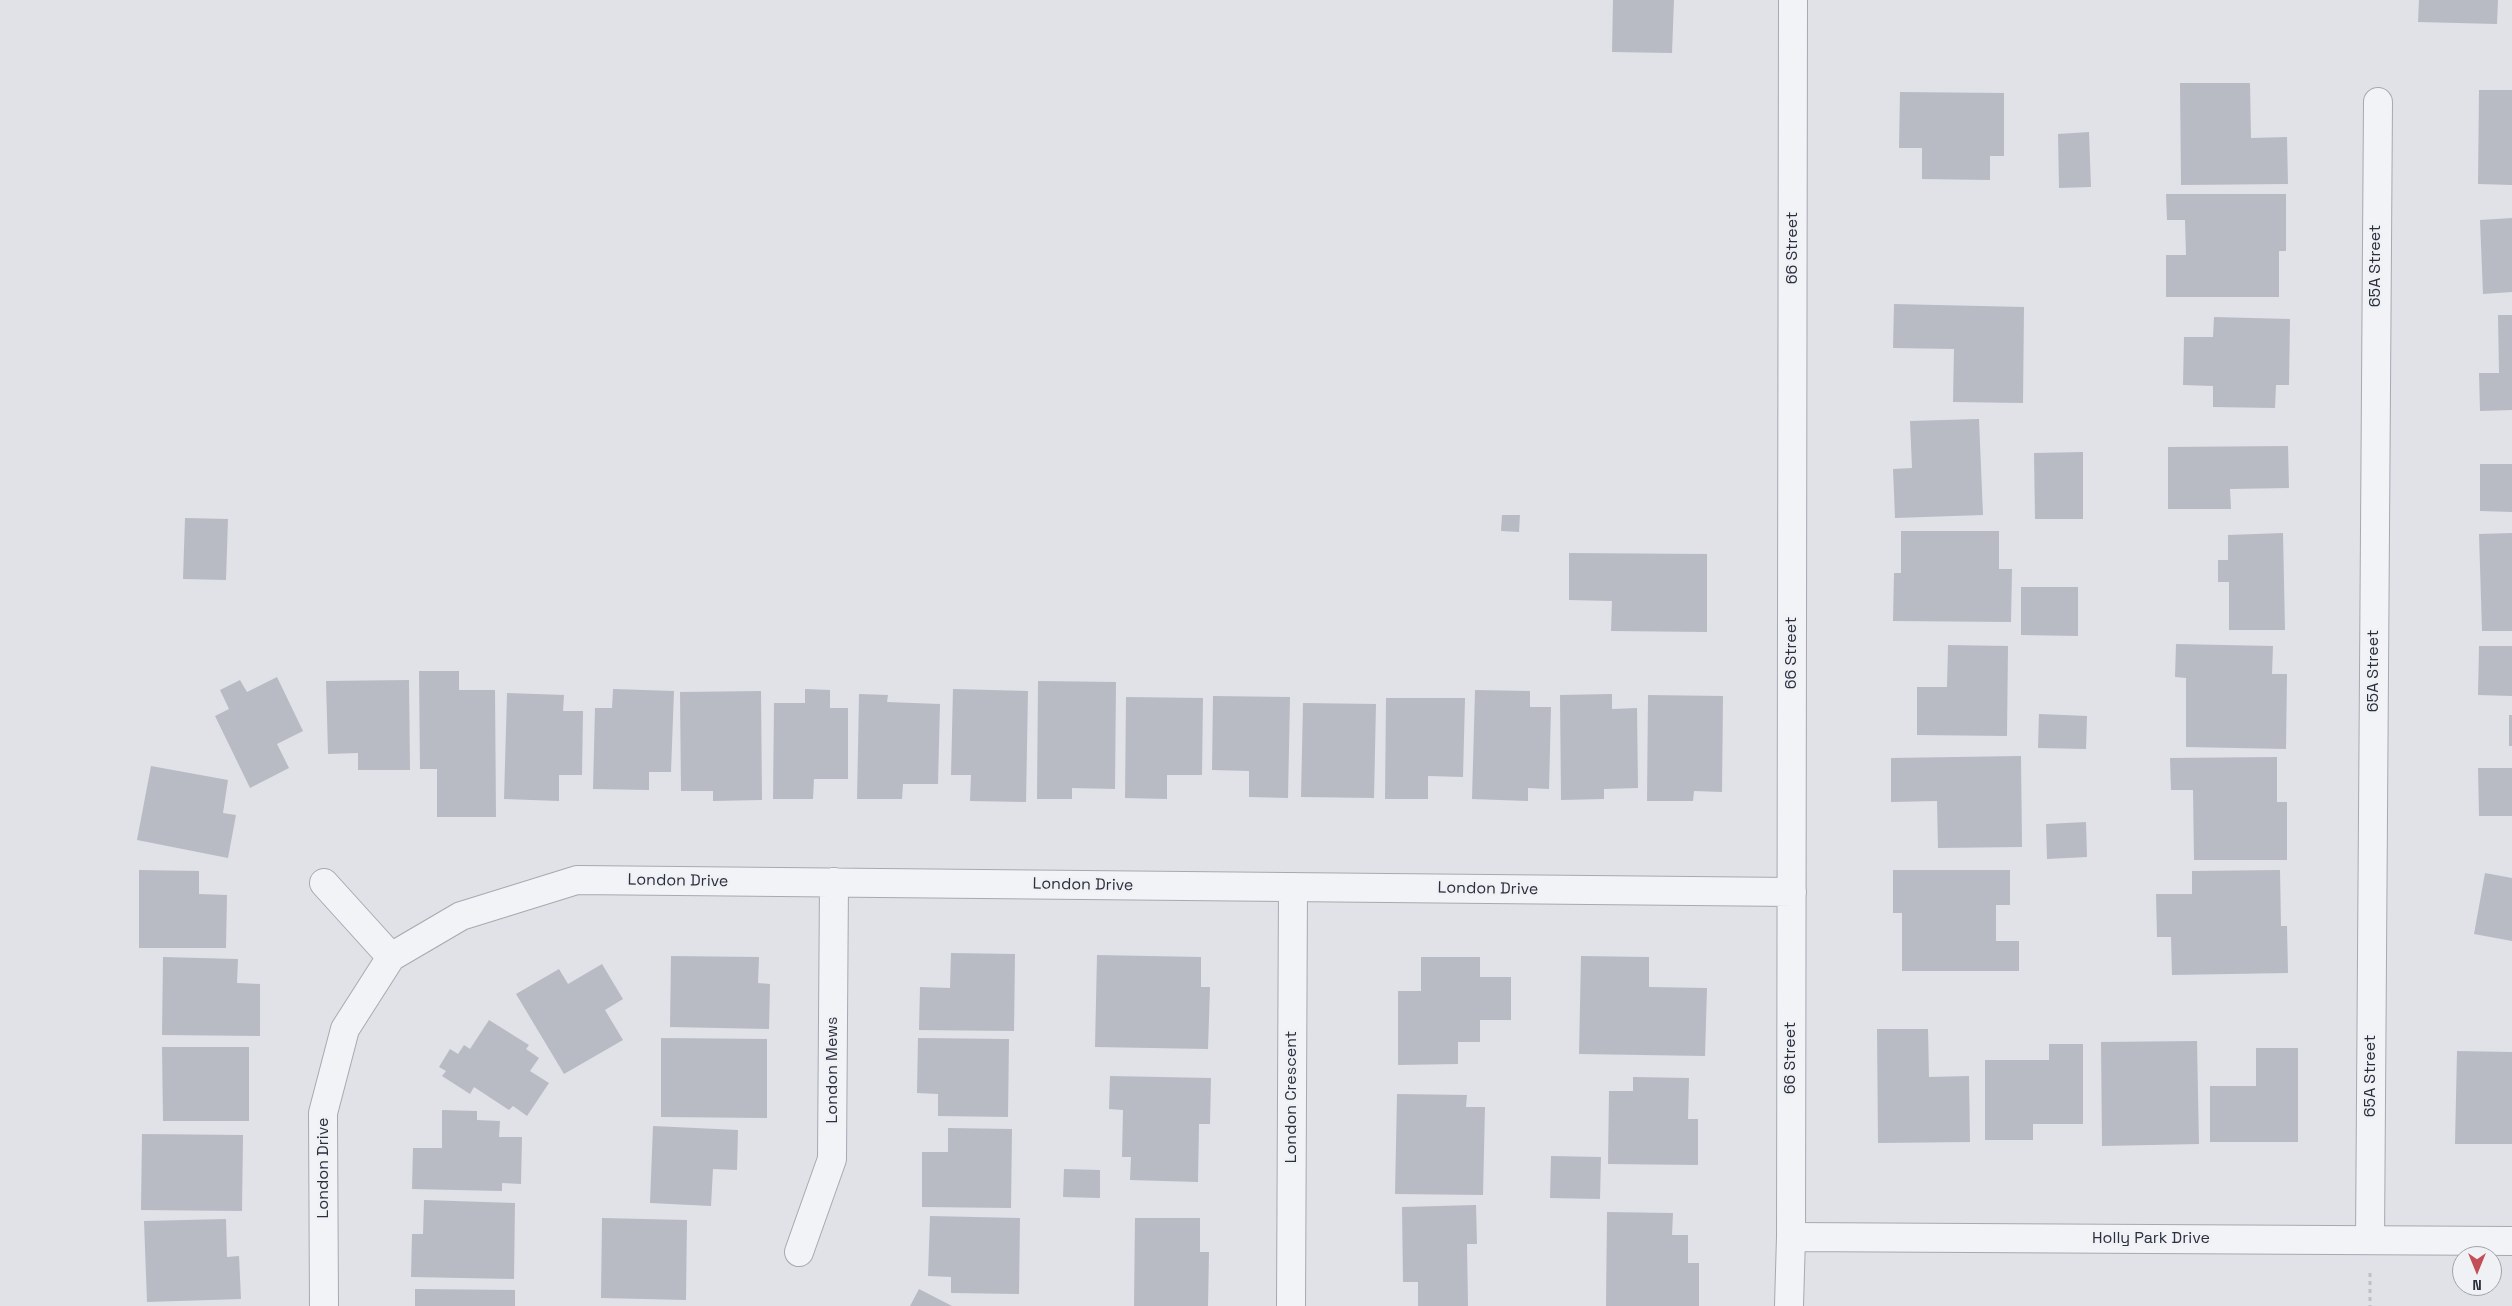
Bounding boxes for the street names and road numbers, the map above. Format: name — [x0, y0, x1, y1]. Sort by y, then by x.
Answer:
street label: 66 Street — [1783, 212, 1803, 284]
street label: 65A Street — [2366, 225, 2386, 307]
street label: 66 Street — [1782, 617, 1802, 689]
street label: 65A Street — [2364, 630, 2384, 712]
street label: London Drive — [627, 871, 729, 891]
street label: London Drive — [1032, 875, 1134, 895]
street label: London Drive — [1437, 879, 1539, 899]
street label: London Mews — [823, 1017, 843, 1123]
street label: 66 Street — [1781, 1022, 1801, 1094]
street label: London Crescent — [1282, 1031, 1302, 1163]
street label: 65A Street — [2361, 1035, 2381, 1117]
street label: London Drive — [314, 1118, 334, 1218]
street label: Holly Park Drive — [2092, 1229, 2210, 1249]

